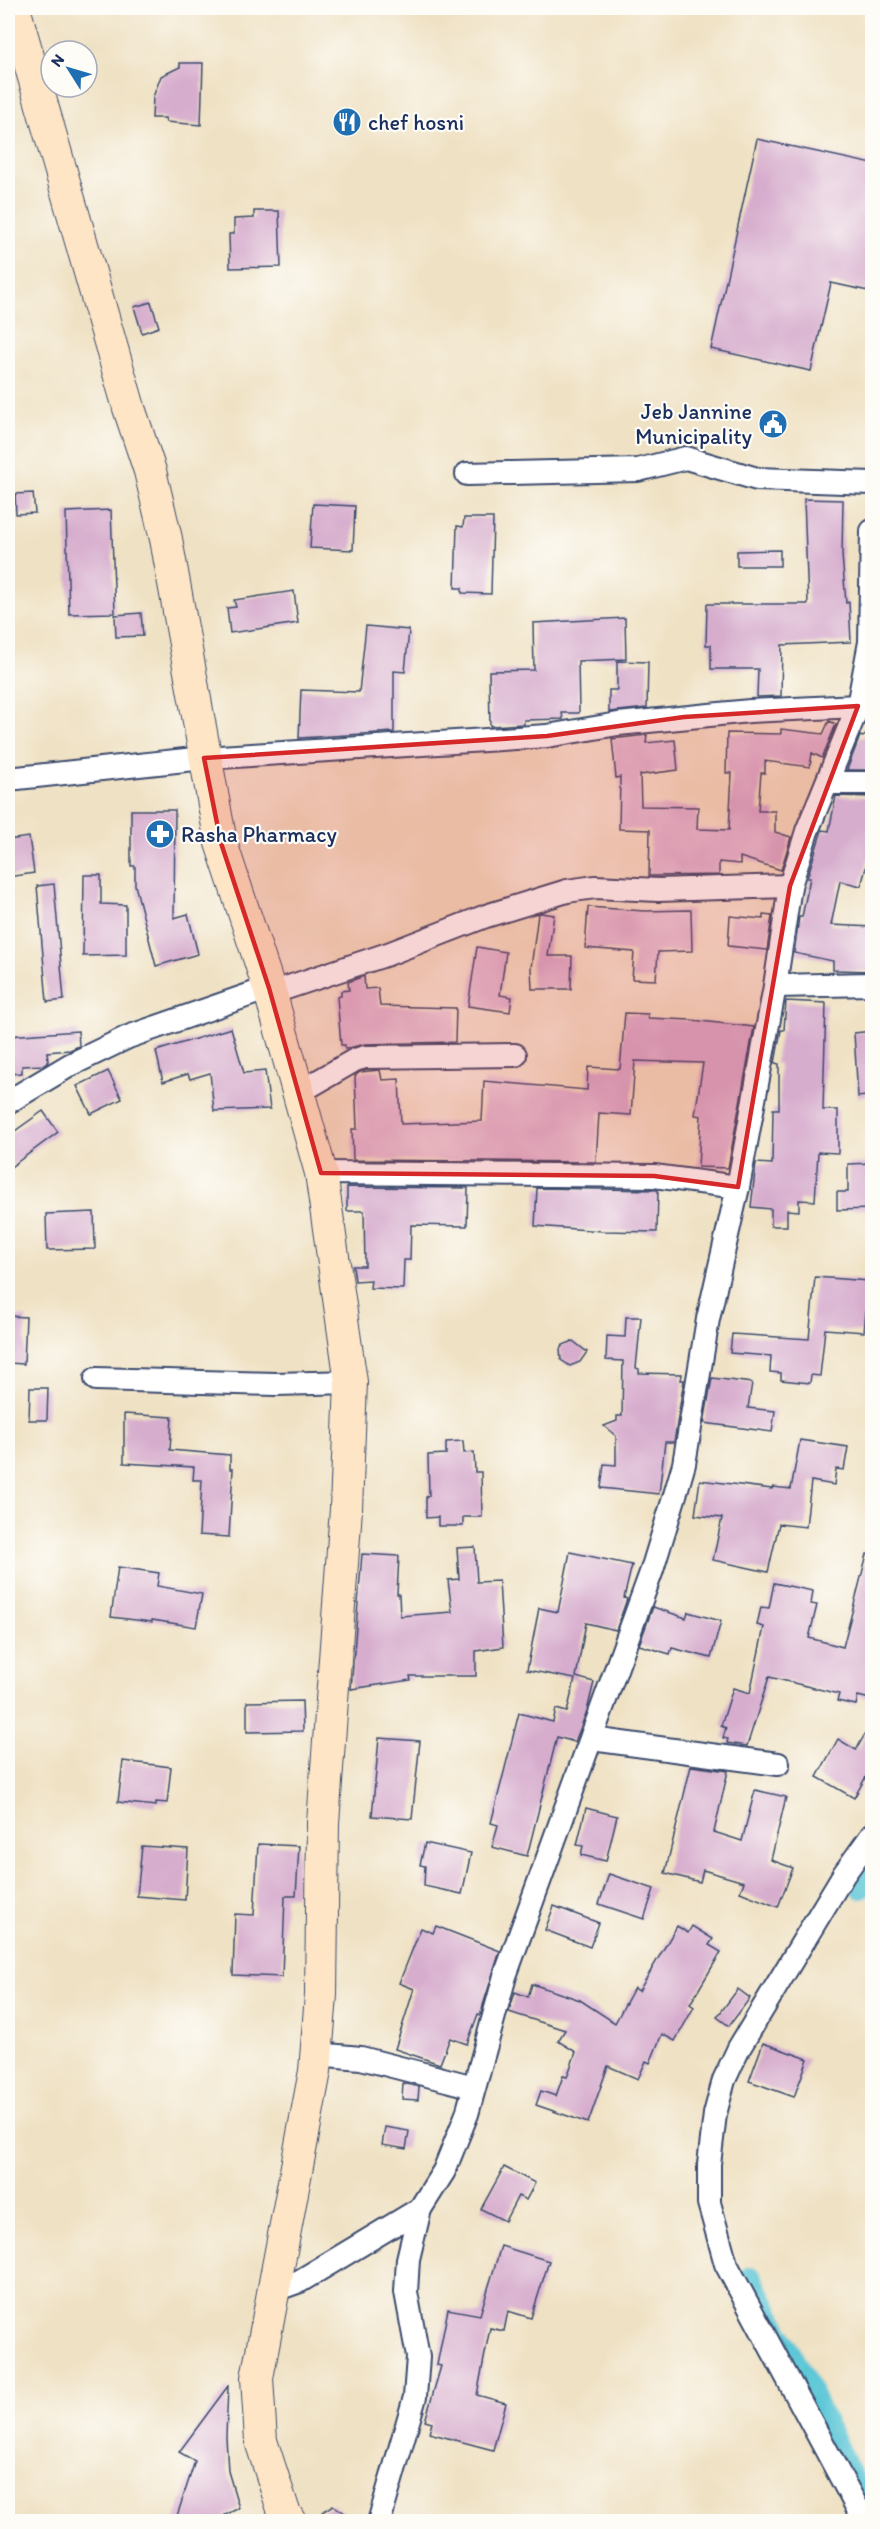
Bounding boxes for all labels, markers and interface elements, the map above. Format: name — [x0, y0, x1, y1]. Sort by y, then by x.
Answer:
north arrow — [39, 39, 99, 99]
text: N — [47, 50, 68, 70]
restaurant icon: chef hosni — [331, 106, 363, 138]
place label: chef hosni — [368, 109, 464, 136]
place label: Jeb Jannine Municipality — [635, 398, 753, 450]
public building icon: Jeb Jannine Municipality — [757, 408, 789, 440]
pharmacy icon: Rasha Pharmacy — [144, 818, 176, 850]
place label: Rasha Pharmacy — [181, 821, 337, 848]

